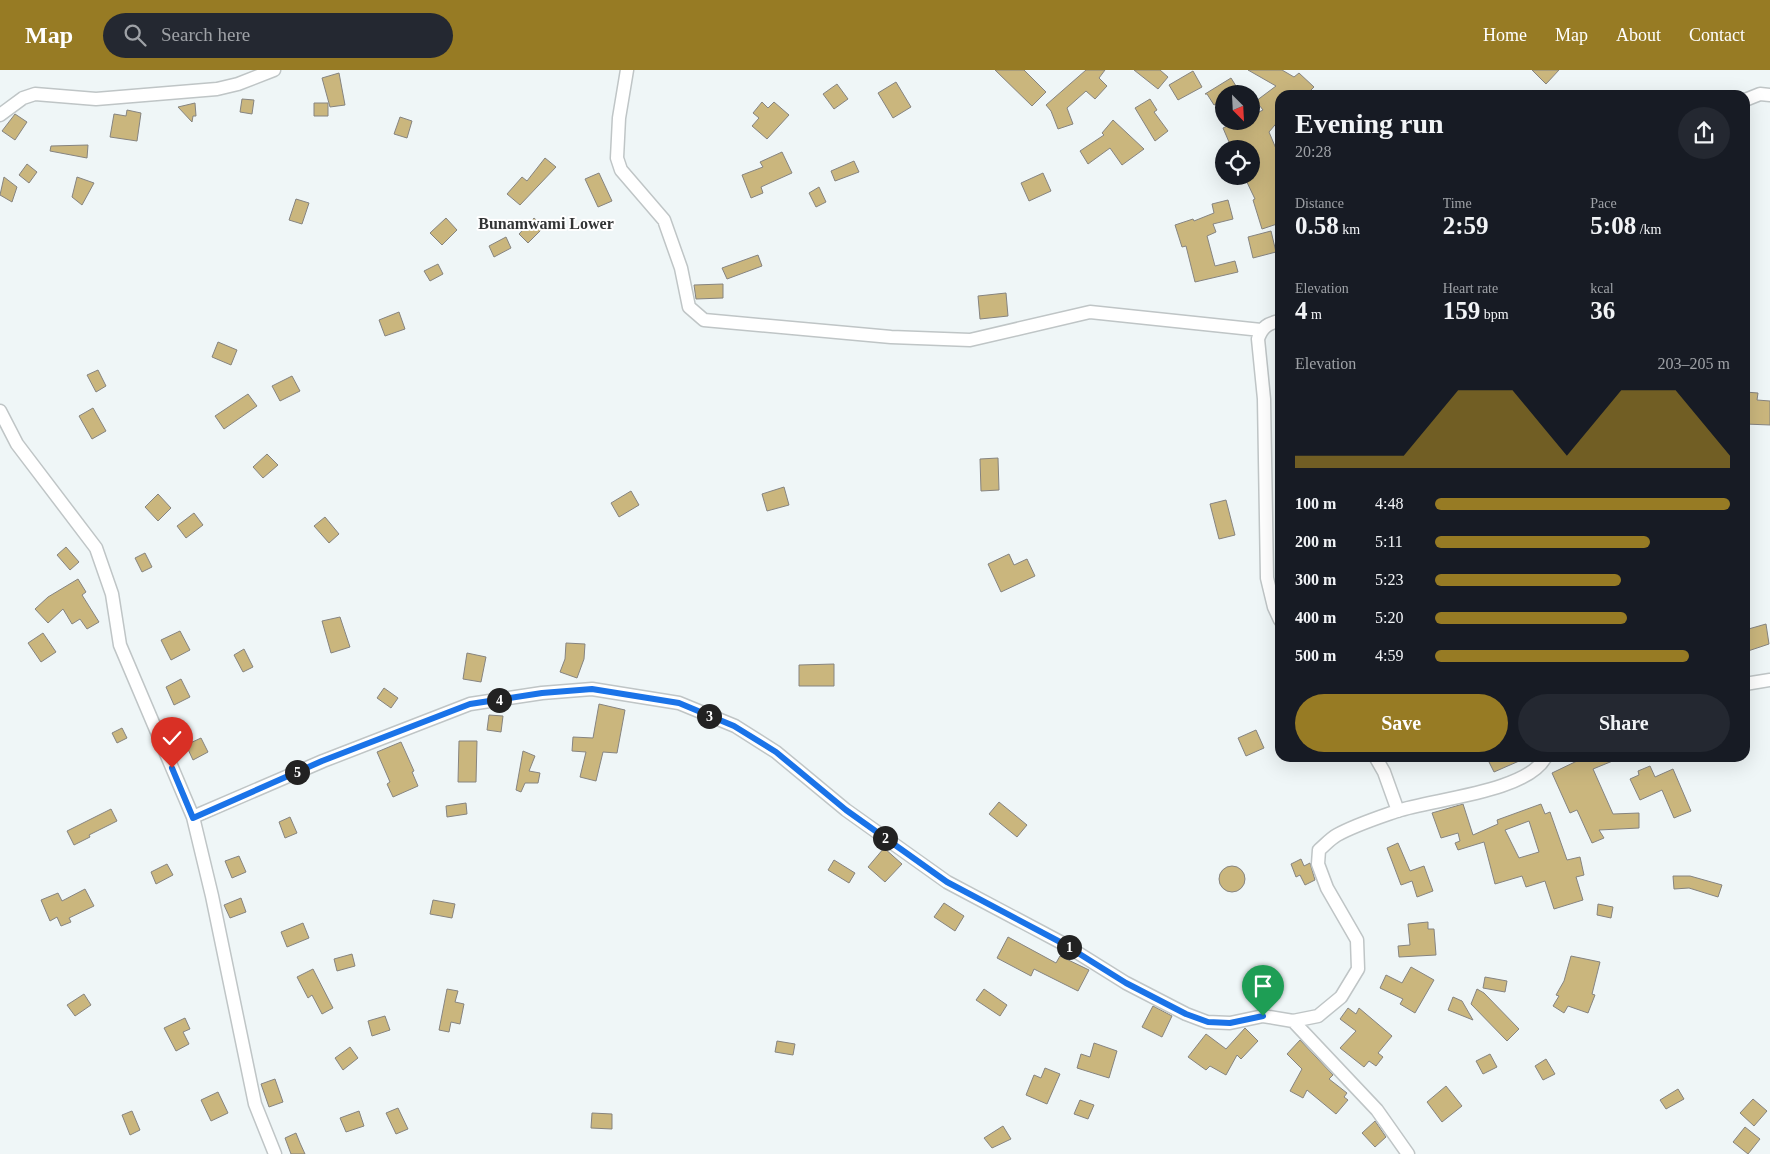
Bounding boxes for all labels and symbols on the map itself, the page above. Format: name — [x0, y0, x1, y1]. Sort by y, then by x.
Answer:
north arrow — [1215, 85, 1260, 130]
district label: Bunamwami Lower — [478, 215, 614, 232]
pin: 4 — [486, 688, 512, 712]
pin: 3 — [696, 704, 722, 728]
pin — [151, 717, 193, 768]
pin: 5 — [284, 760, 310, 784]
pin: 2 — [872, 826, 898, 850]
pin: 1 — [1056, 934, 1082, 960]
pin — [1242, 965, 1284, 1016]

